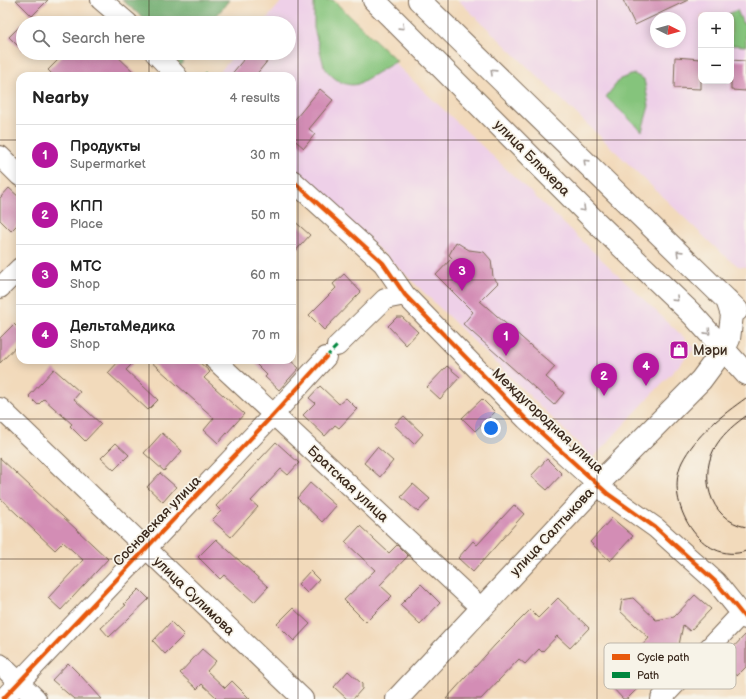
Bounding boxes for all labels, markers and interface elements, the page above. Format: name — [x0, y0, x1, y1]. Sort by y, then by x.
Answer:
north arrow — [650, 12, 686, 48]
map controls — [698, 12, 734, 84]
button: + — [698, 12, 734, 48]
search box — [16, 16, 296, 60]
one-way arrow — [397, 22, 405, 30]
icon: search — [30, 27, 52, 49]
text: Search here — [62, 29, 145, 48]
button: − — [698, 48, 734, 84]
one-way arrow — [490, 69, 498, 77]
text: Nearby — [32, 88, 89, 108]
text: 4 results — [230, 90, 280, 106]
street label: улица Блюхера — [490, 116, 574, 200]
text: Продукты — [70, 137, 141, 156]
text: 1 — [42, 147, 48, 163]
text: 30 m — [250, 147, 280, 163]
text: Supermarket — [70, 156, 146, 172]
one-way arrow — [583, 160, 591, 167]
text: КПП — [70, 197, 103, 216]
one-way arrow — [578, 204, 585, 212]
text: 2 — [41, 207, 49, 223]
text: 50 m — [251, 207, 280, 223]
text: Place — [70, 216, 103, 232]
one-way arrow — [676, 250, 684, 258]
text: МТС — [70, 257, 102, 276]
pin: 3 — [449, 258, 475, 291]
text: 3 — [41, 267, 49, 283]
text: 60 m — [250, 267, 280, 283]
text: Shop — [70, 276, 100, 292]
one-way arrow — [671, 294, 679, 301]
text: ДельтаМедика — [70, 317, 175, 336]
pin: 1 — [493, 323, 519, 356]
text: 4 — [41, 327, 49, 343]
text: 70 m — [252, 327, 280, 343]
one-way arrow — [704, 327, 711, 334]
text: Shop — [70, 336, 100, 352]
shop icon: Мэри — [668, 339, 690, 361]
place label: Мэри — [693, 342, 728, 359]
pin: 4 — [633, 353, 659, 386]
pin: 2 — [591, 363, 617, 396]
street label: Междугородная улица — [489, 365, 608, 478]
your location — [481, 418, 501, 438]
street label: Братская улица — [304, 442, 393, 526]
street label: Сосновская улица — [110, 472, 205, 570]
street label: улица Салтыкова — [507, 484, 598, 580]
street label: улица Сулимова — [150, 553, 239, 640]
legend — [604, 643, 736, 689]
text: Cycle path — [637, 651, 689, 664]
text: Path — [637, 669, 659, 682]

